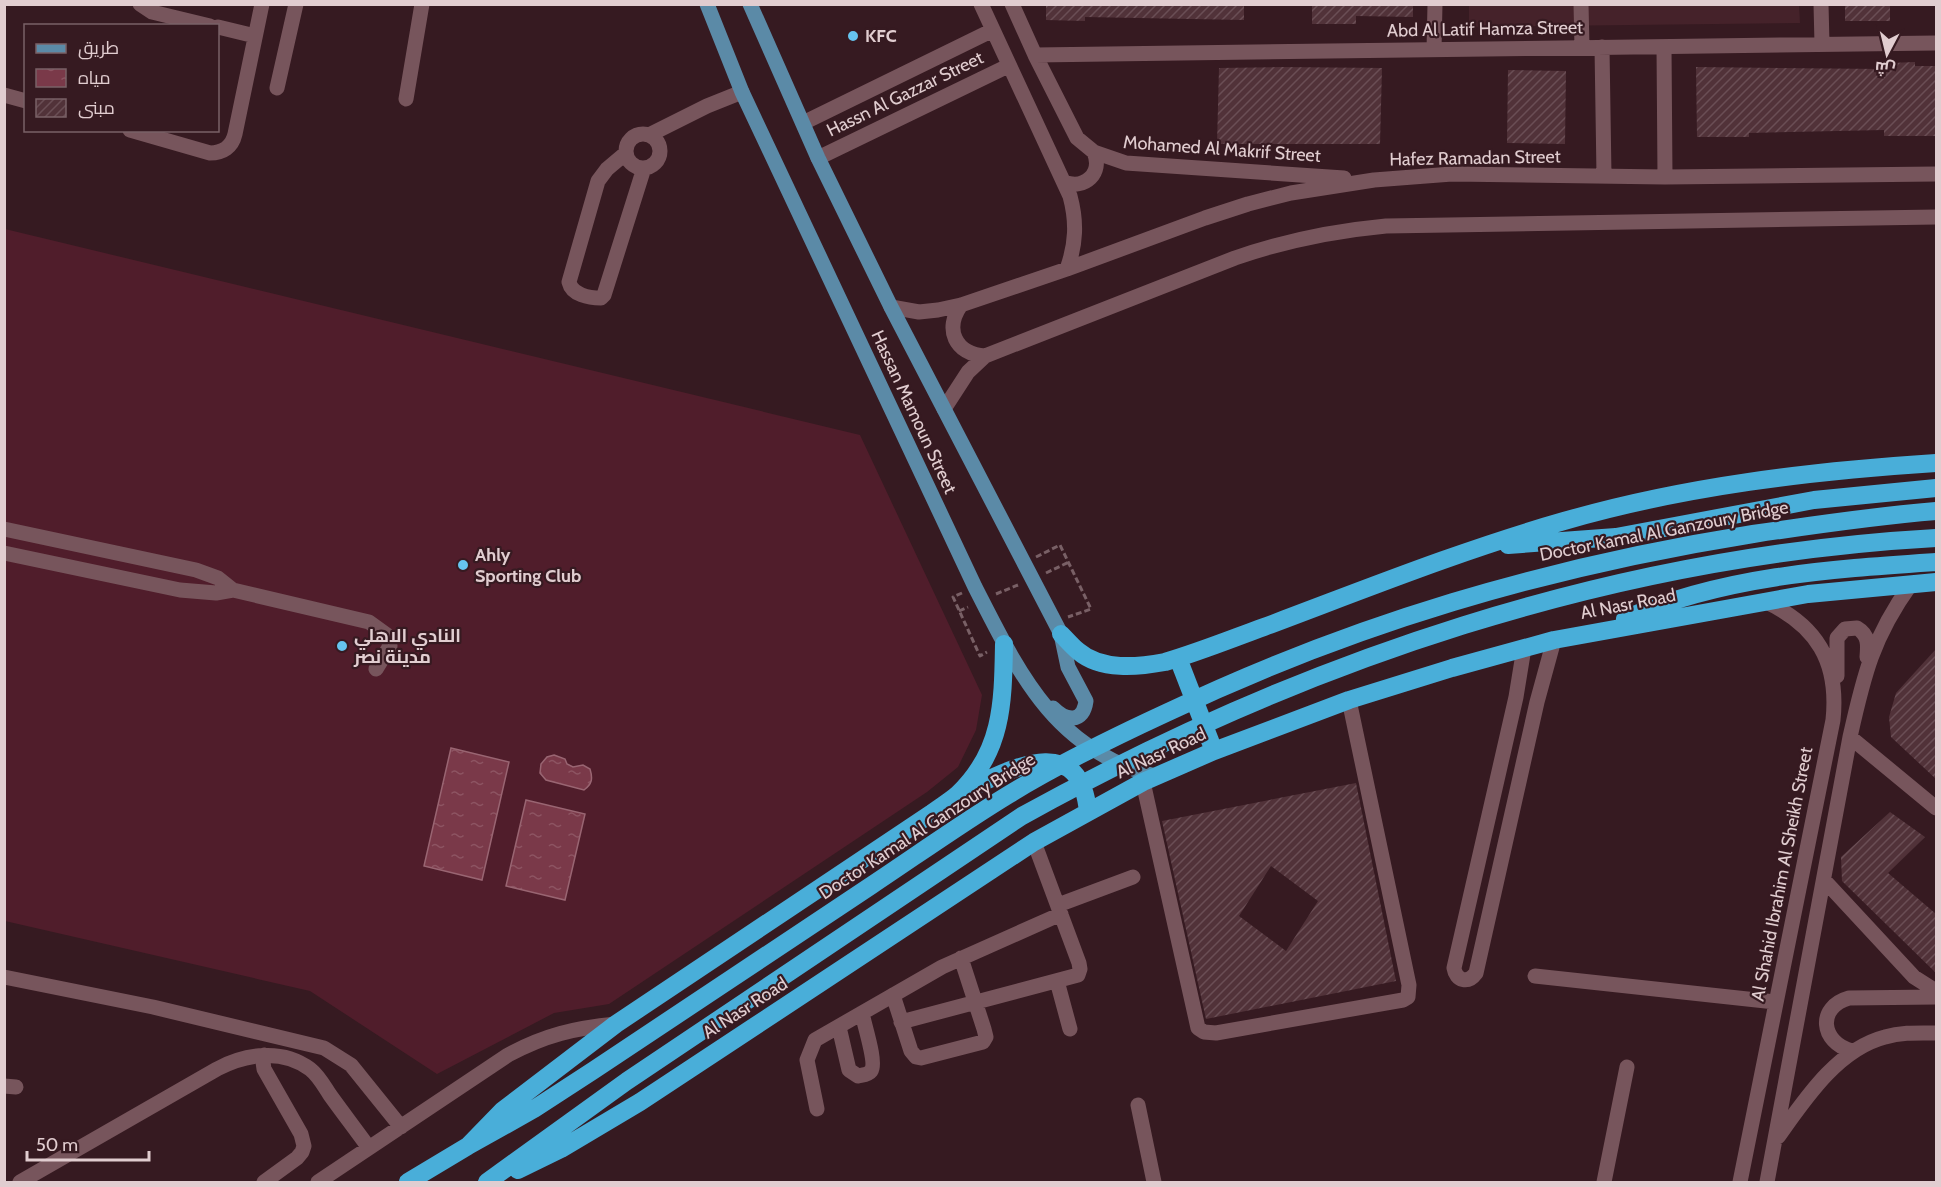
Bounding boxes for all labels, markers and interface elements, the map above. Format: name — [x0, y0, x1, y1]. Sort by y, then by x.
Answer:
street label: Abd Al Latif Hamza Street — [1387, 16, 1583, 42]
legend — [24, 24, 219, 132]
north arrow — [1857, 24, 1917, 84]
place label: KFC — [865, 25, 897, 47]
marker: KFC — [846, 29, 860, 43]
text: طريق — [78, 37, 119, 60]
street label: Hassn Al Gazzar Street — [823, 46, 987, 142]
text: ش — [1874, 58, 1897, 79]
text: مياه — [78, 67, 111, 89]
text: مبنى — [78, 97, 115, 119]
street label: Mohamed Al Makrif Street — [1122, 131, 1322, 167]
street label: Hafez Ramadan Street — [1389, 146, 1561, 170]
street label: Hassan Mamoun Street — [867, 327, 961, 497]
street label: Doctor Kamal Al Ganzoury Bridge — [1538, 496, 1790, 566]
place label: Ahly Sporting Club — [475, 544, 581, 587]
marker: Ahly Sporting Club — [456, 558, 470, 572]
street label: Al Nasr Road — [1578, 584, 1678, 624]
place label: النادي الاهلي مدينة نصر — [353, 625, 461, 668]
marker: النادي الاهلي مدينة نصر — [335, 639, 349, 653]
street label: Al Nasr Road — [1113, 723, 1209, 783]
street label: Al Shahid Ibrahim Al Sheikh Street — [1747, 745, 1817, 1003]
street label: Doctor Kamal Al Ganzoury Bridge — [815, 748, 1039, 904]
street label: Al Nasr Road — [698, 972, 792, 1044]
scale bar — [27, 1124, 148, 1162]
text: 50 m — [36, 1134, 78, 1156]

